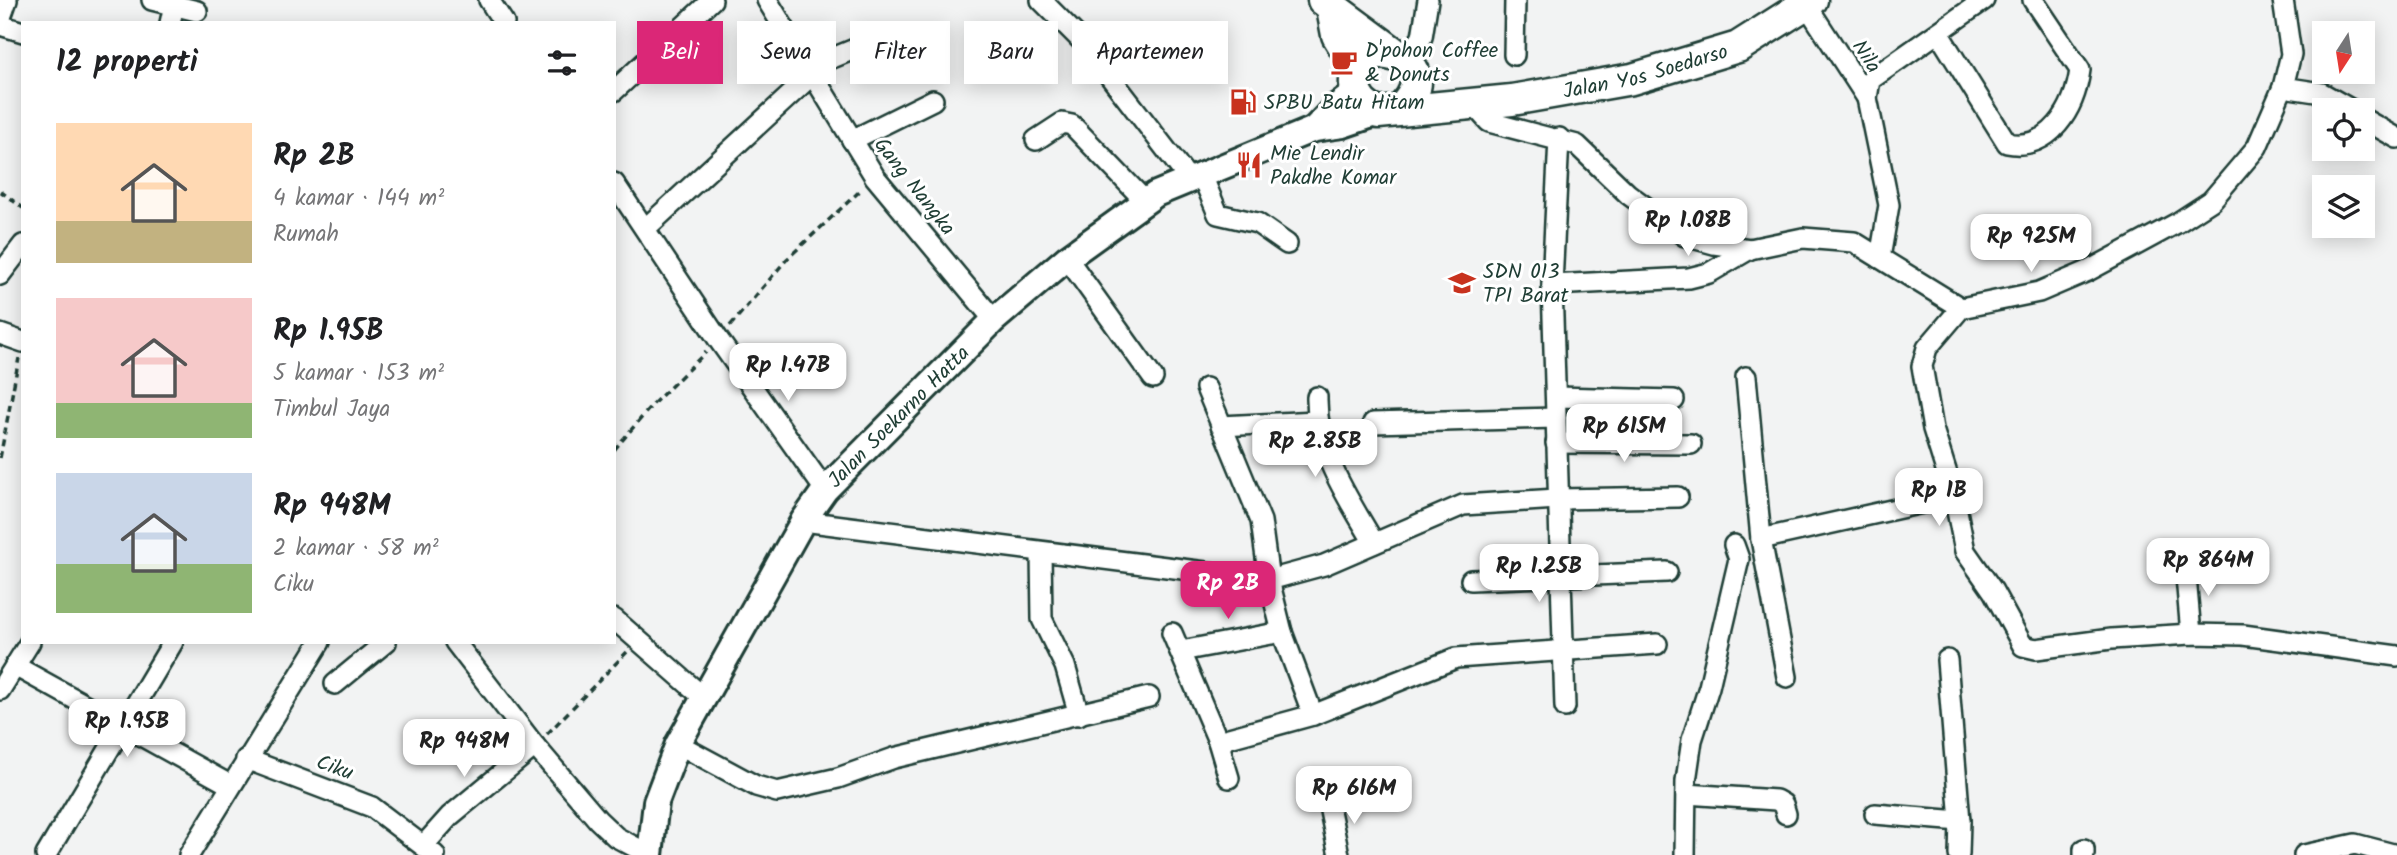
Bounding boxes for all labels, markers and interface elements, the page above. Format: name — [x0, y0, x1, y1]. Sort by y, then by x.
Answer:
chip: Beli — [637, 21, 723, 84]
chip: Sewa — [737, 21, 836, 84]
chip: Filter — [850, 21, 950, 84]
chip: Baru — [964, 21, 1058, 84]
chip: Apartemen — [1072, 21, 1228, 84]
north arrow — [2312, 21, 2375, 84]
map controls — [2312, 21, 2375, 238]
street label: Nila — [1843, 33, 1889, 80]
place label: D'pohon Coffee & Donuts — [1365, 35, 1499, 92]
street label: Jalan Yos Soedarso — [1561, 36, 1732, 109]
text: 12 properti — [56, 39, 198, 87]
icon: filters — [543, 44, 581, 82]
cafe icon: D'pohon Coffee & Donuts — [1329, 47, 1359, 77]
fuel station icon: SPBU Batu Hitam — [1228, 87, 1258, 117]
place label: SPBU Batu Hitam — [1264, 87, 1425, 120]
button: locate — [2312, 98, 2375, 161]
street label: Gang Nangka — [865, 131, 963, 243]
text: Rp 2B — [273, 133, 355, 181]
place label: Mie Lendir Pakdhe Komar — [1270, 138, 1397, 195]
restaurant icon: Mie Lendir Pakdhe Komar — [1234, 150, 1264, 180]
icon: home — [112, 151, 196, 235]
button: layers — [2312, 175, 2375, 238]
text: 4 kamar · 144 m² — [273, 181, 444, 217]
pin: Rp 1.08B — [1616, 198, 1760, 258]
text: Rp 1.08B — [1644, 203, 1732, 239]
pin: Rp 925M — [1966, 215, 2096, 274]
text: Rumah — [273, 217, 339, 253]
text: Rp 925M — [1986, 219, 2076, 255]
place label: SDN 013 TPI Barat — [1483, 256, 1570, 313]
school or university icon: SDN 013 TPI Barat — [1447, 268, 1477, 298]
text: Rp 1.95B — [273, 308, 384, 356]
icon: home — [112, 326, 196, 410]
street label: Jalan Soekarno Hatta — [821, 338, 978, 496]
pin: Rp 1.47B — [716, 344, 860, 403]
text: Rp 1.47B — [745, 348, 831, 384]
text: 5 kamar · 153 m² — [273, 356, 444, 392]
text: Timbul Jaya — [273, 392, 390, 428]
pin: Rp 615M — [1559, 405, 1689, 464]
text: Rp 615M — [1582, 409, 1666, 445]
pin: Rp 2.85B — [1243, 420, 1387, 479]
text: Rp 2.85B — [1268, 424, 1362, 460]
pin: Rp 1B — [1890, 468, 1988, 528]
text: Rp 1B — [1911, 473, 1967, 509]
text: Rp 948M — [273, 483, 391, 531]
icon: home — [112, 501, 196, 585]
text: 2 kamar · 58 m² — [273, 531, 439, 567]
pin: Rp 864M — [2143, 538, 2273, 598]
text: Rp 864M — [2162, 543, 2254, 579]
pin: Rp 1.25B — [1467, 544, 1611, 604]
text: Rp 1.25B — [1496, 549, 1582, 585]
pin: Rp 2B — [1179, 562, 1277, 621]
text: Rp 2B — [1197, 566, 1259, 602]
text: Ciku — [273, 567, 314, 603]
pin: Rp 1.95B — [55, 700, 199, 759]
text: Rp 1.95B — [84, 704, 170, 740]
pin: Rp 948M — [399, 720, 529, 779]
text: Rp 948M — [419, 724, 509, 760]
street label: Ciku — [311, 746, 358, 790]
pin: Rp 616M — [1289, 766, 1419, 826]
text: Rp 616M — [1312, 771, 1396, 807]

